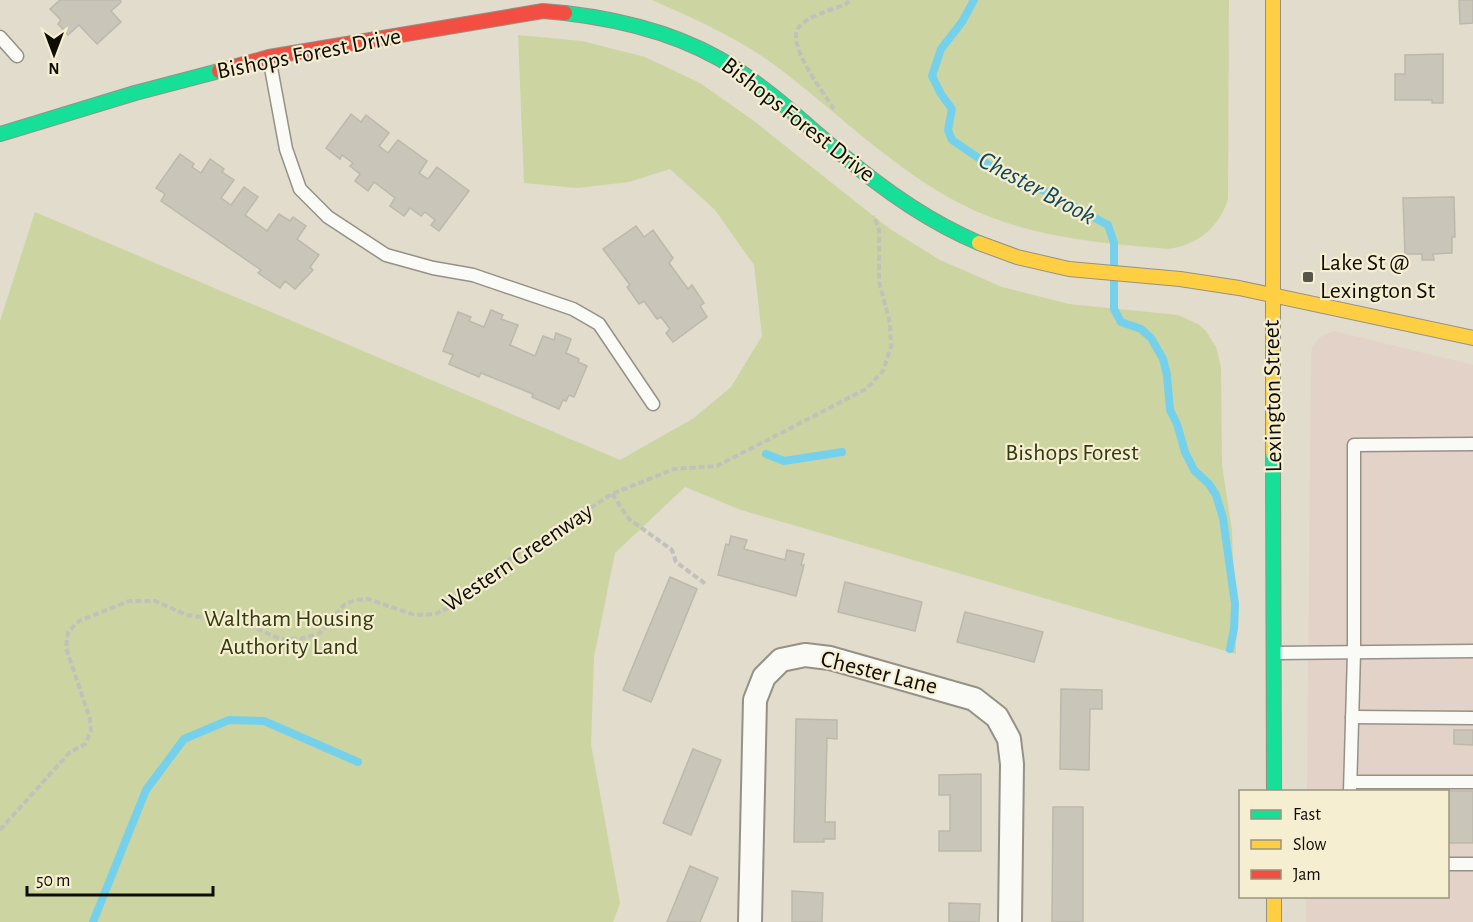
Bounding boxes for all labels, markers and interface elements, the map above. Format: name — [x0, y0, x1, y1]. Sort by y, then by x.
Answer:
north arrow — [24, 24, 84, 84]
street label: Bishops Forest Drive — [215, 24, 403, 84]
street label: Bishops Forest Drive — [717, 53, 879, 187]
text: N — [48, 60, 60, 76]
water label: Chester Brook — [974, 146, 1100, 230]
place label: Lake St @ Lexington St — [1320, 251, 1436, 303]
marker: Lake St @ Lexington St — [1301, 270, 1315, 284]
street label: Lexington Street — [1260, 319, 1286, 473]
park label: Bishops Forest — [1005, 441, 1139, 465]
street label: Western Greenway — [439, 499, 597, 617]
park label: Waltham Housing Authority Land — [204, 607, 374, 659]
street label: Chester Lane — [818, 647, 940, 699]
legend — [1239, 790, 1449, 898]
text: Fast — [1293, 806, 1321, 824]
text: Slow — [1293, 836, 1326, 854]
scale bar — [27, 859, 213, 897]
text: Jam — [1293, 866, 1321, 884]
text: 50 m — [36, 872, 70, 890]

